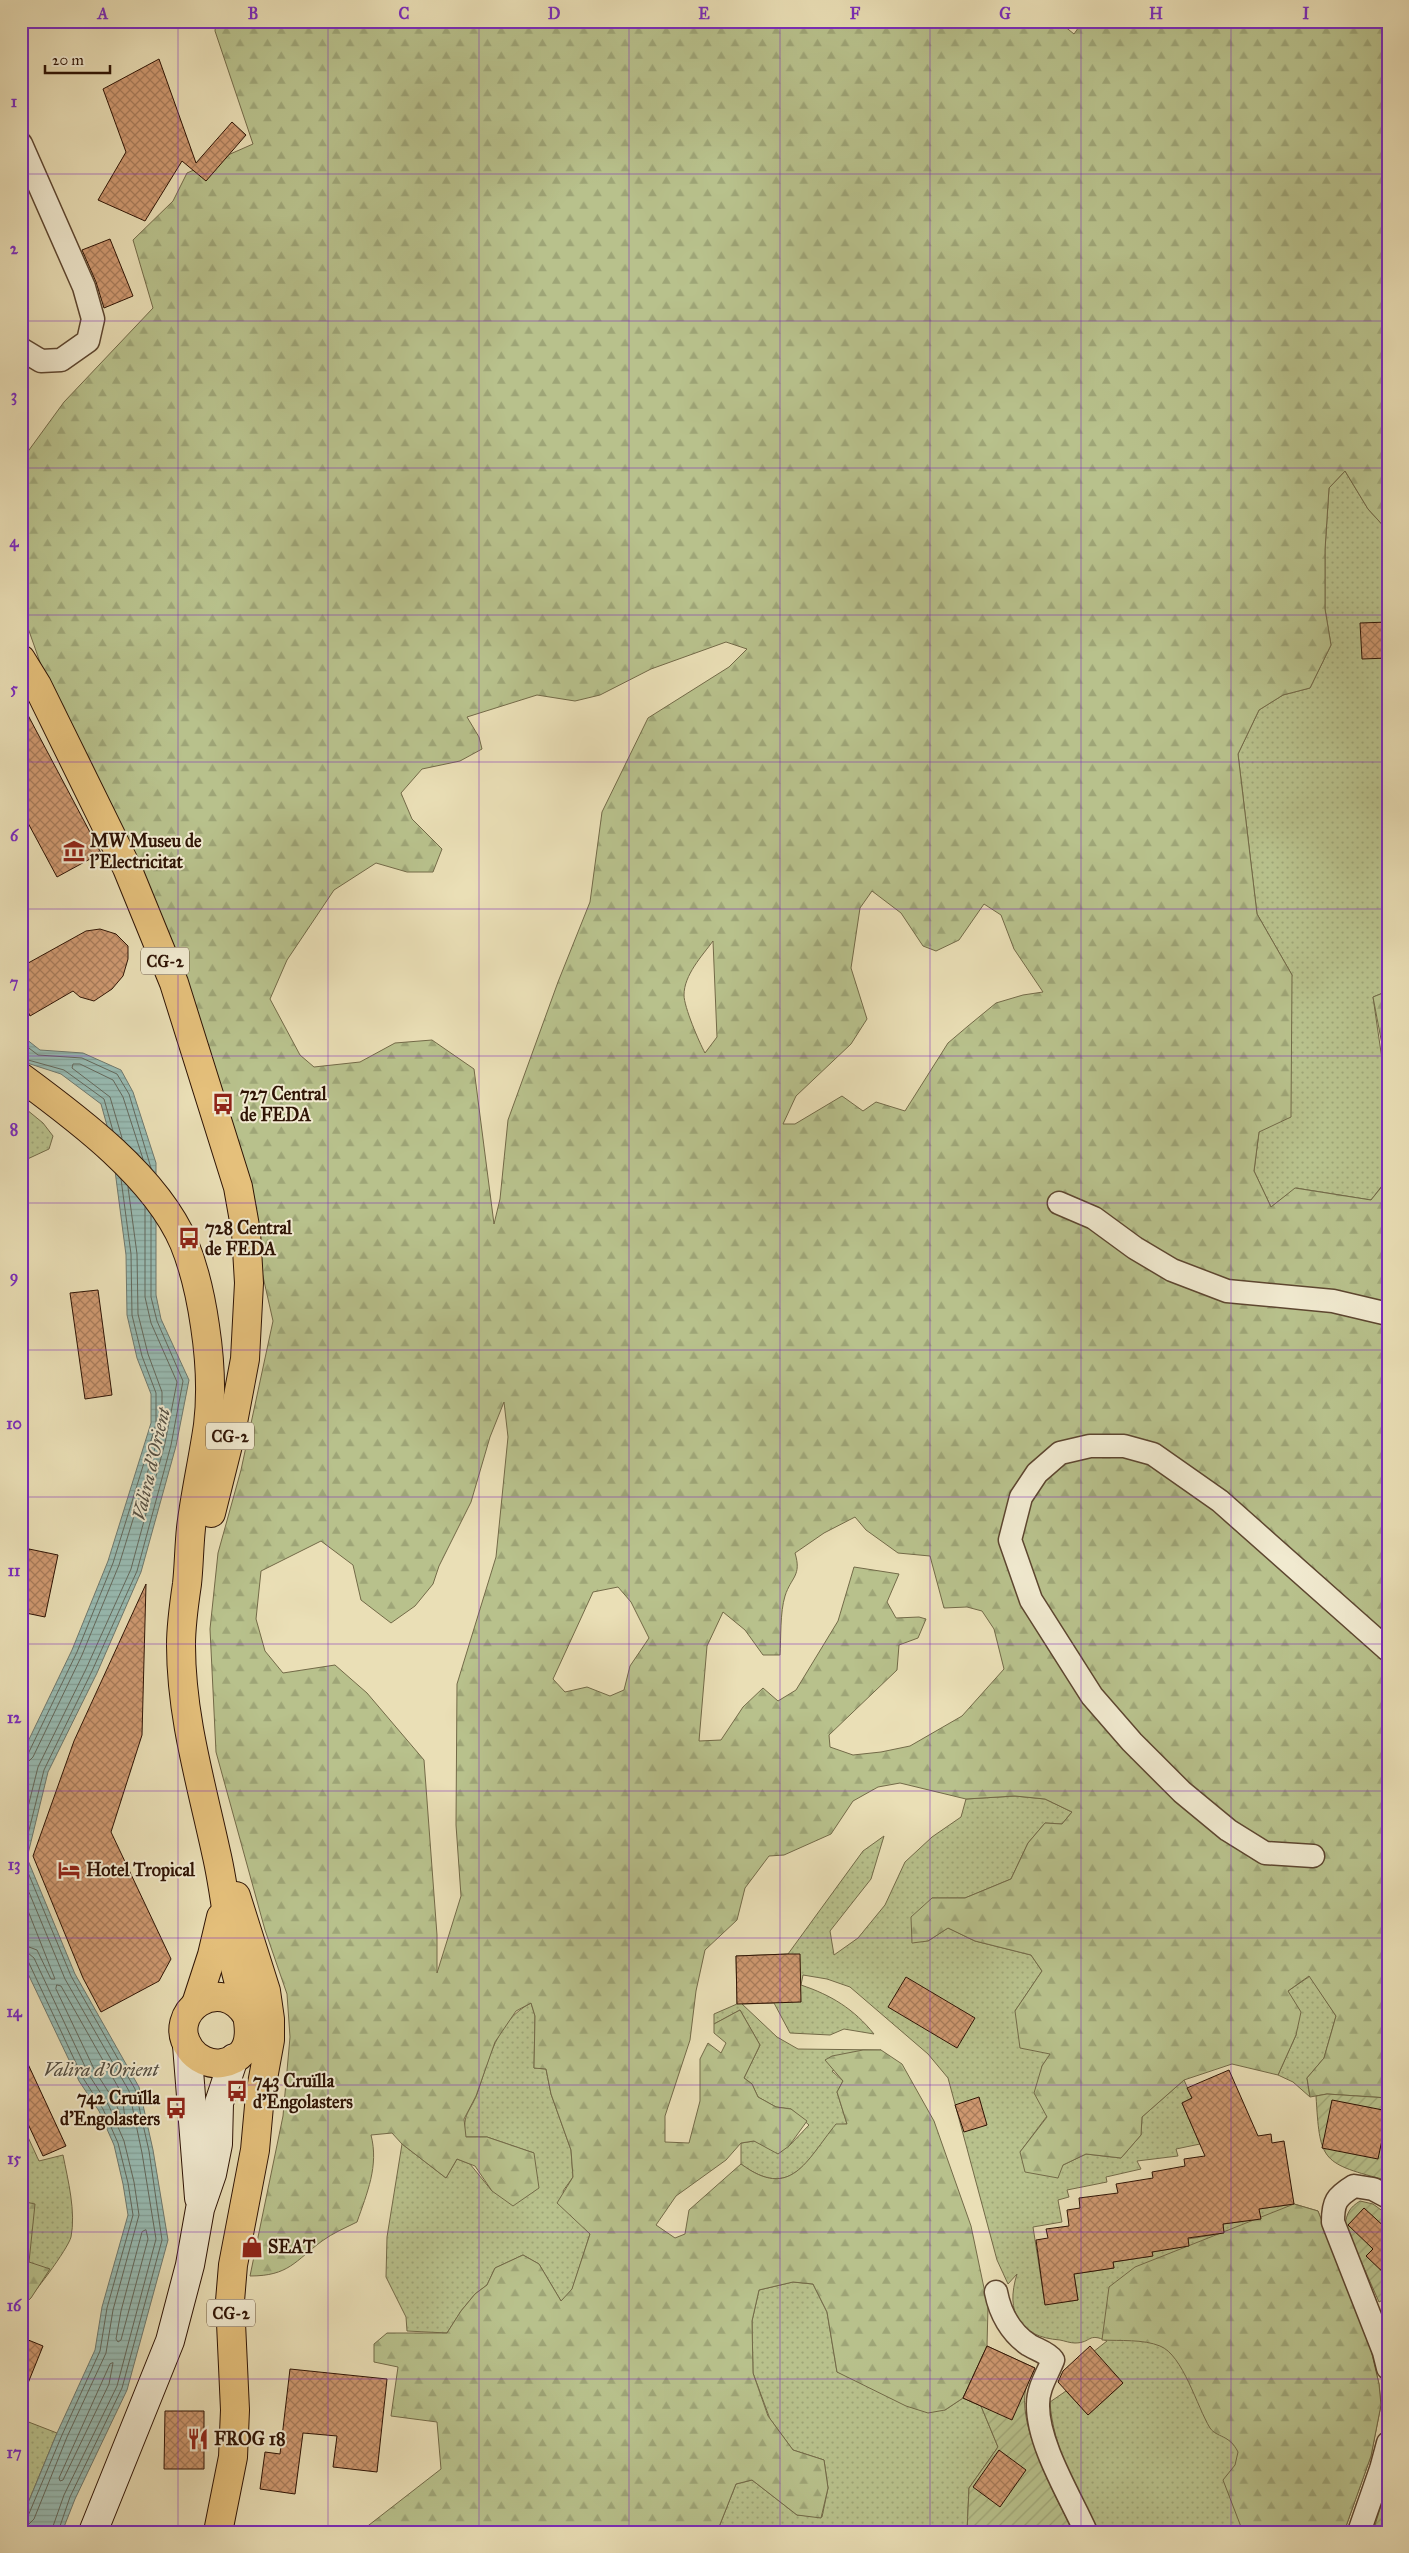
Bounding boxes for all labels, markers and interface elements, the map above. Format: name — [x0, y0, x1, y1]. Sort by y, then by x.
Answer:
text: A — [97, 4, 109, 23]
text: B — [248, 4, 258, 23]
text: C — [399, 4, 410, 23]
text: D — [548, 4, 561, 23]
text: E — [698, 4, 710, 23]
text: F — [850, 4, 861, 23]
text: G — [999, 4, 1011, 23]
text: H — [1149, 4, 1163, 23]
text: I — [1303, 4, 1310, 23]
scale bar — [45, 42, 110, 74]
text: 20 m — [52, 51, 84, 69]
text: 1 — [11, 92, 18, 111]
text: 2 — [10, 239, 19, 258]
text: 3 — [11, 386, 17, 406]
text: 4 — [10, 532, 20, 552]
text: 5 — [10, 679, 18, 698]
text: 6 — [10, 826, 19, 845]
place label: MW Museu de l'Electricitat — [89, 830, 202, 873]
museum icon: MW Museu de l'Electricitat — [61, 838, 87, 864]
road number: CG-2 — [141, 948, 189, 974]
text: 7 — [10, 973, 19, 992]
place label: 727 Central de FEDA — [240, 1083, 328, 1126]
bus stop icon: 727 Central de FEDA — [210, 1091, 236, 1117]
text: 8 — [10, 1120, 18, 1139]
place label: 728 Central de FEDA — [205, 1217, 293, 1260]
bus stop icon: 728 Central de FEDA — [176, 1225, 202, 1251]
text: 9 — [10, 1267, 18, 1287]
water label: Valira d'Orient — [127, 1405, 175, 1522]
text: 10 — [6, 1414, 22, 1433]
road number: CG-2 — [206, 1422, 254, 1450]
text: 11 — [8, 1561, 21, 1580]
text: 12 — [7, 1708, 22, 1727]
text: 13 — [8, 1855, 20, 1875]
hotel icon: Hotel Tropical — [56, 1857, 82, 1883]
place label: Hotel Tropical — [86, 1859, 196, 1882]
text: 14 — [6, 2002, 23, 2022]
water label: Valira d'Orient — [44, 2058, 159, 2081]
place label: 743 Cruïlla d'Engolasters — [253, 2070, 353, 2114]
bus stop icon: 743 Cruïlla d'Engolasters — [224, 2078, 250, 2104]
place label: 742 Cruïlla d'Engolasters — [60, 2087, 160, 2131]
bus stop icon: 742 Cruïlla d'Engolasters — [163, 2095, 189, 2121]
text: 15 — [7, 2149, 21, 2168]
shop icon: SEAT — [239, 2234, 265, 2260]
place label: SEAT — [268, 2236, 316, 2258]
text: 16 — [7, 2296, 22, 2315]
road number: CG-2 — [207, 2300, 255, 2326]
restaurant icon: FROG 18 — [185, 2426, 211, 2452]
place label: FROG 18 — [214, 2428, 285, 2450]
text: 17 — [7, 2443, 22, 2462]

